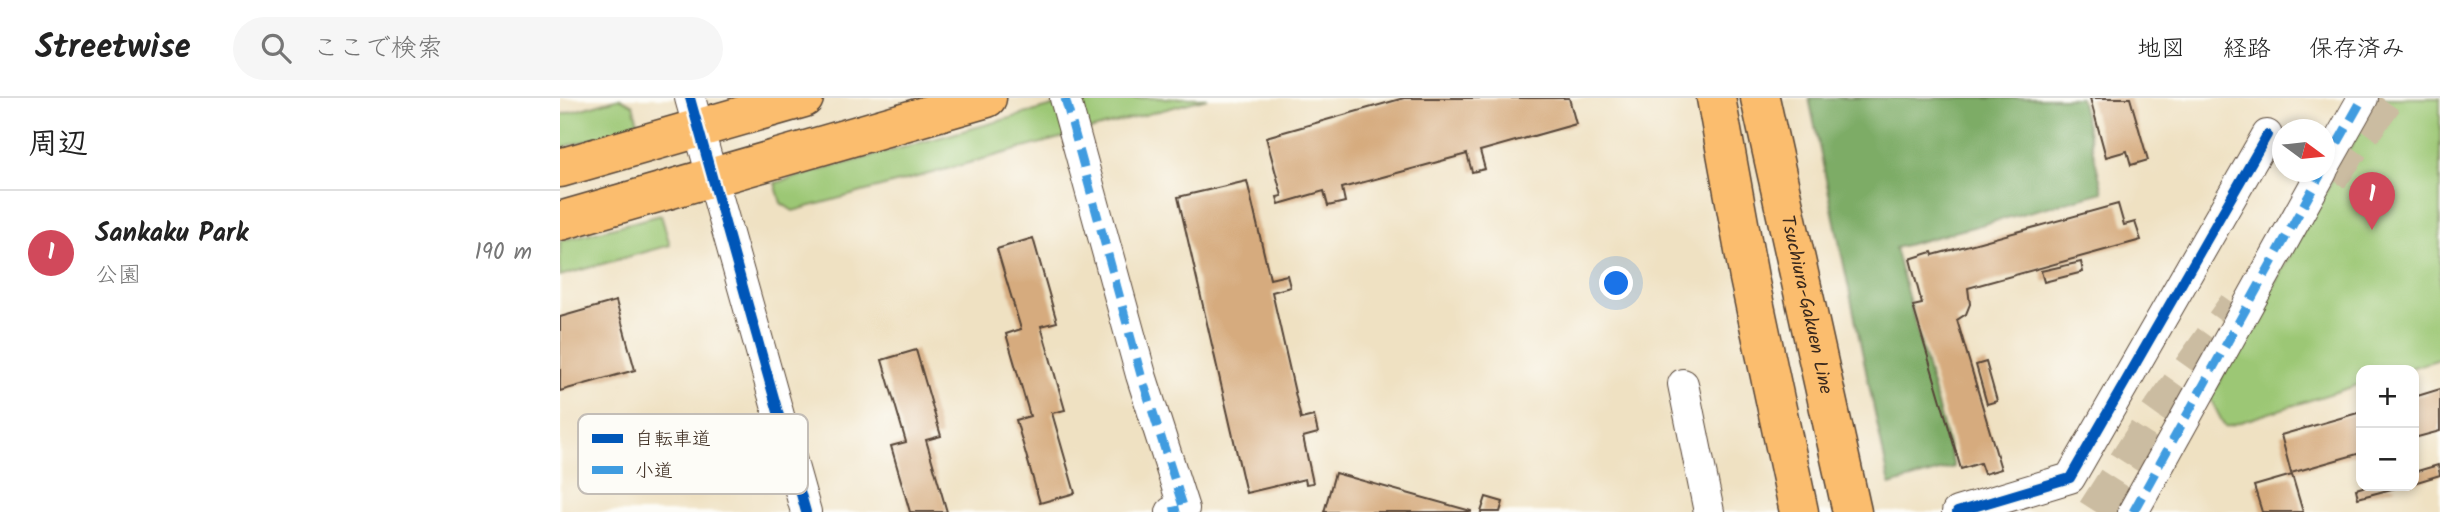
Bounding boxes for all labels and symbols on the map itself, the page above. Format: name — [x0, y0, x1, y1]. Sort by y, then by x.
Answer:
north arrow — [2272, 119, 2335, 182]
pin: 1 — [2349, 172, 2395, 230]
street label: Tsuchiura-Gakuen Line — [1772, 213, 1840, 398]
your location — [1599, 266, 1633, 300]
legend — [578, 414, 808, 494]
text: 自転車道 — [635, 425, 711, 455]
text: 小道 — [635, 457, 673, 487]

